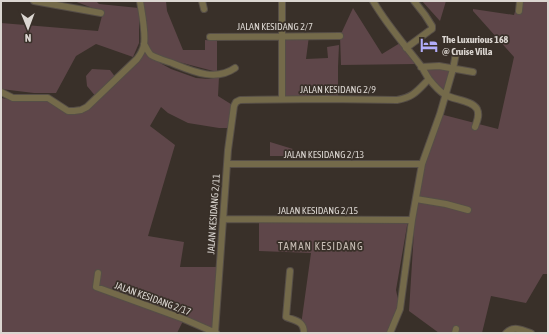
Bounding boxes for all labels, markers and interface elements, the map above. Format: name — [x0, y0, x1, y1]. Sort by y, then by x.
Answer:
north arrow — [8, 8, 48, 48]
street label: JALAN KESIDANG 2/7 — [237, 21, 313, 32]
text: N — [25, 32, 32, 44]
place label: The Luxurious 168 @ Cruise Villa — [442, 34, 509, 57]
hotel icon: The Luxurious 168 @ Cruise Villa — [419, 35, 439, 55]
street label: JALAN KESIDANG 2/9 — [300, 84, 376, 95]
street label: JALAN KESIDANG 2/13 — [284, 149, 365, 160]
street label: JALAN KESIDANG 2/11 — [205, 173, 222, 255]
street label: JALAN KESIDANG 2/15 — [278, 205, 359, 216]
district label: TAMAN KESIDANG — [278, 240, 364, 252]
street label: JALAN KESIDANG 2/17 — [113, 280, 193, 318]

